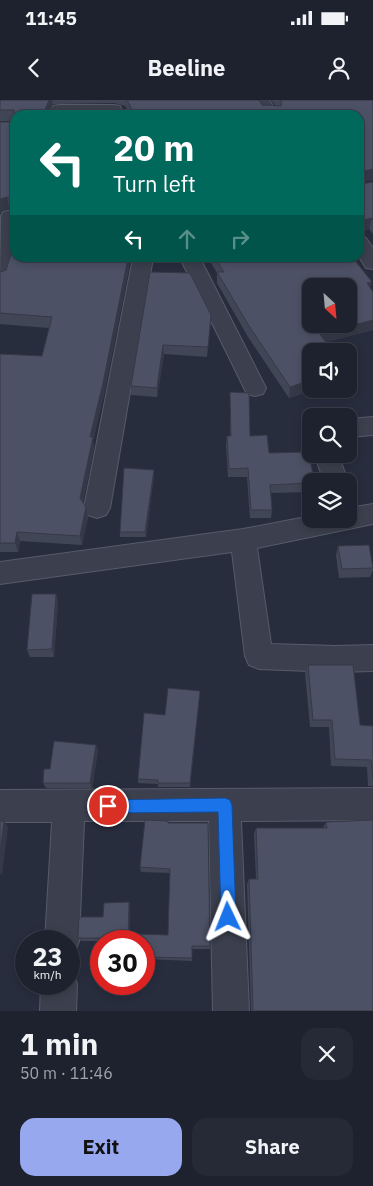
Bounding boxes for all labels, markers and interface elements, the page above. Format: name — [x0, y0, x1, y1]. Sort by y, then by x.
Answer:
text: 11:45 — [25, 6, 77, 30]
text: Beeline — [148, 53, 225, 82]
icon: back — [20, 54, 48, 82]
icon: person — [325, 54, 353, 82]
text: 20 m — [113, 125, 195, 171]
icon: left — [30, 130, 95, 195]
text: Turn left — [113, 169, 196, 198]
icon: left — [120, 225, 148, 253]
icon: ahead — [173, 225, 201, 253]
icon: right — [226, 225, 254, 253]
north arrow — [302, 278, 358, 332]
map controls — [302, 278, 357, 528]
button: sound — [302, 343, 357, 398]
button: search — [302, 408, 357, 463]
button: layers — [302, 473, 357, 528]
pin — [87, 785, 129, 827]
icon: arrive — [94, 792, 122, 820]
position arrow — [201, 890, 253, 942]
speed limit sign: 30 — [90, 930, 155, 995]
text: 23 — [32, 940, 63, 973]
text: km/h — [33, 967, 62, 982]
text: 1 min — [20, 1024, 98, 1063]
button: close — [301, 1028, 353, 1080]
text: 50 m · 11:46 — [20, 1063, 113, 1083]
button: Exit — [20, 1118, 182, 1176]
button: Share — [192, 1118, 353, 1176]

